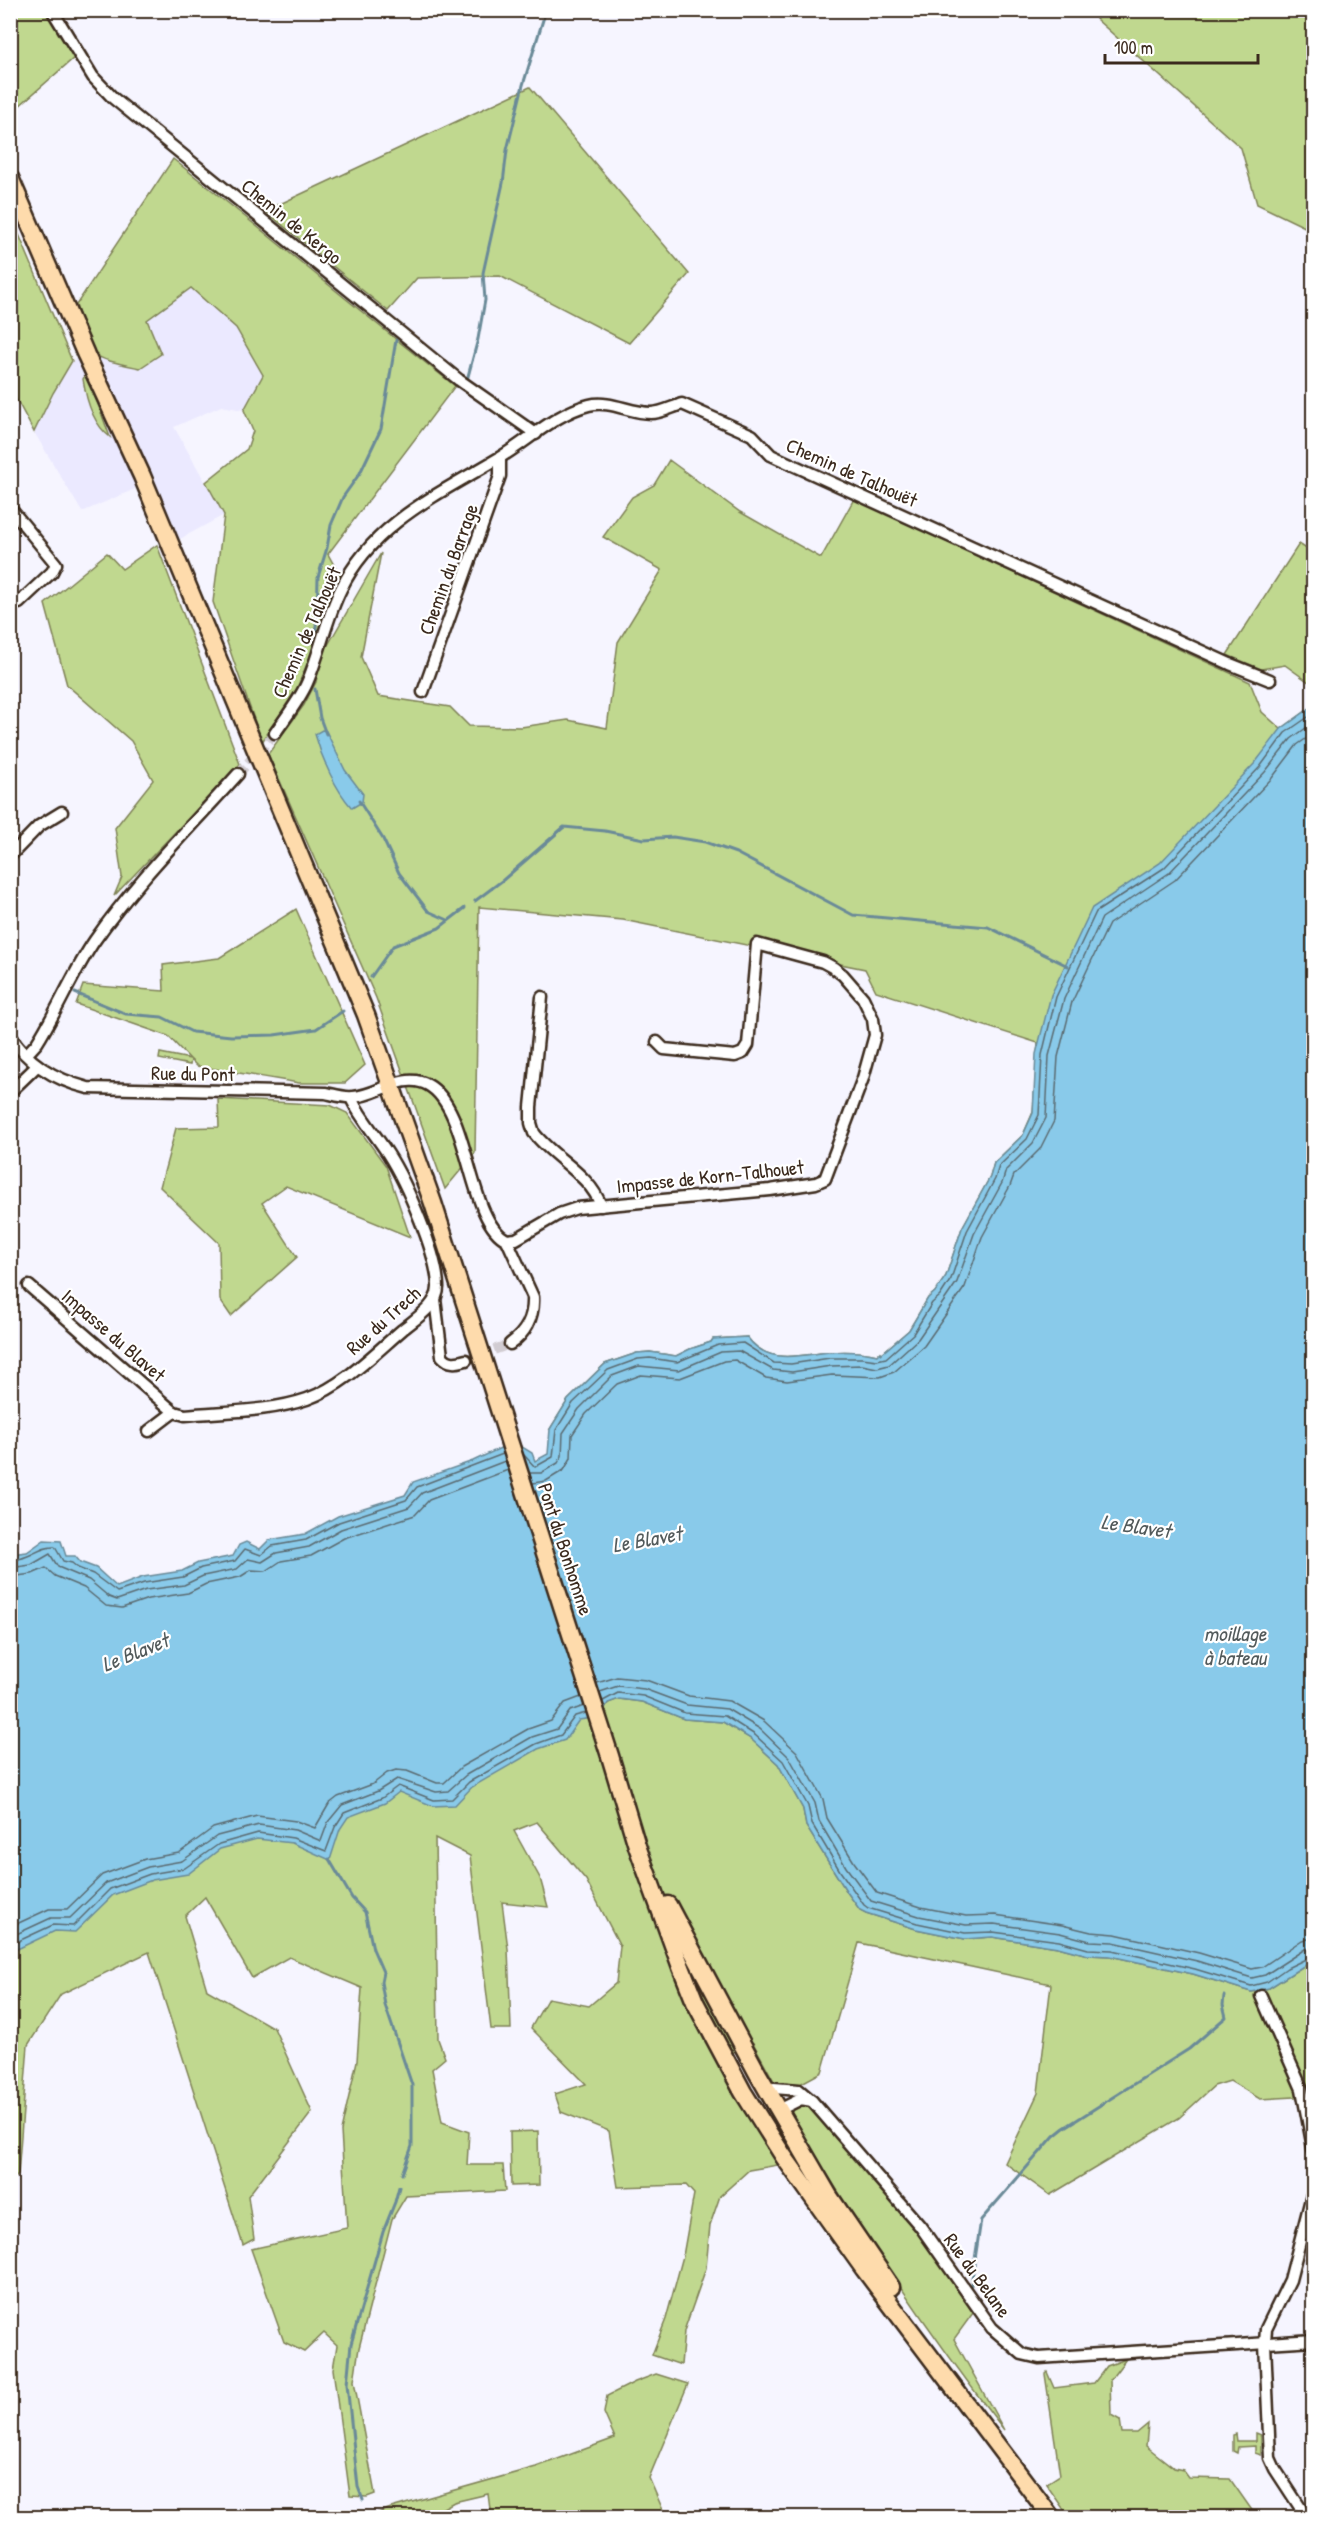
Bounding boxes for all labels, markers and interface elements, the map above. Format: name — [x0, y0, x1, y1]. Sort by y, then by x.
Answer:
scale bar — [1105, 27, 1258, 65]
text: 100 m — [1114, 35, 1153, 60]
street label: Chemin de Kergo — [236, 172, 348, 270]
street label: Chemin de Talhouët — [782, 431, 923, 514]
street label: Chemin du Barrage — [412, 500, 484, 638]
street label: Chemin de Talhouët — [265, 561, 348, 702]
street label: Rue du Pont — [151, 1059, 236, 1087]
street label: Impasse de Korn-Talhouet — [615, 1153, 806, 1199]
street label: Rue du Trech — [340, 1279, 426, 1361]
street label: Impasse du Blavet — [56, 1282, 172, 1388]
street label: Pont du Bonhomme — [532, 1479, 600, 1619]
water label: Le Blavet — [1100, 1507, 1175, 1546]
water label: Le Blavet — [610, 1518, 686, 1559]
water label: moillage à bateau — [1204, 1619, 1268, 1672]
water label: Le Blavet — [97, 1625, 175, 1678]
street label: Rue du Belane — [938, 2227, 1018, 2323]

